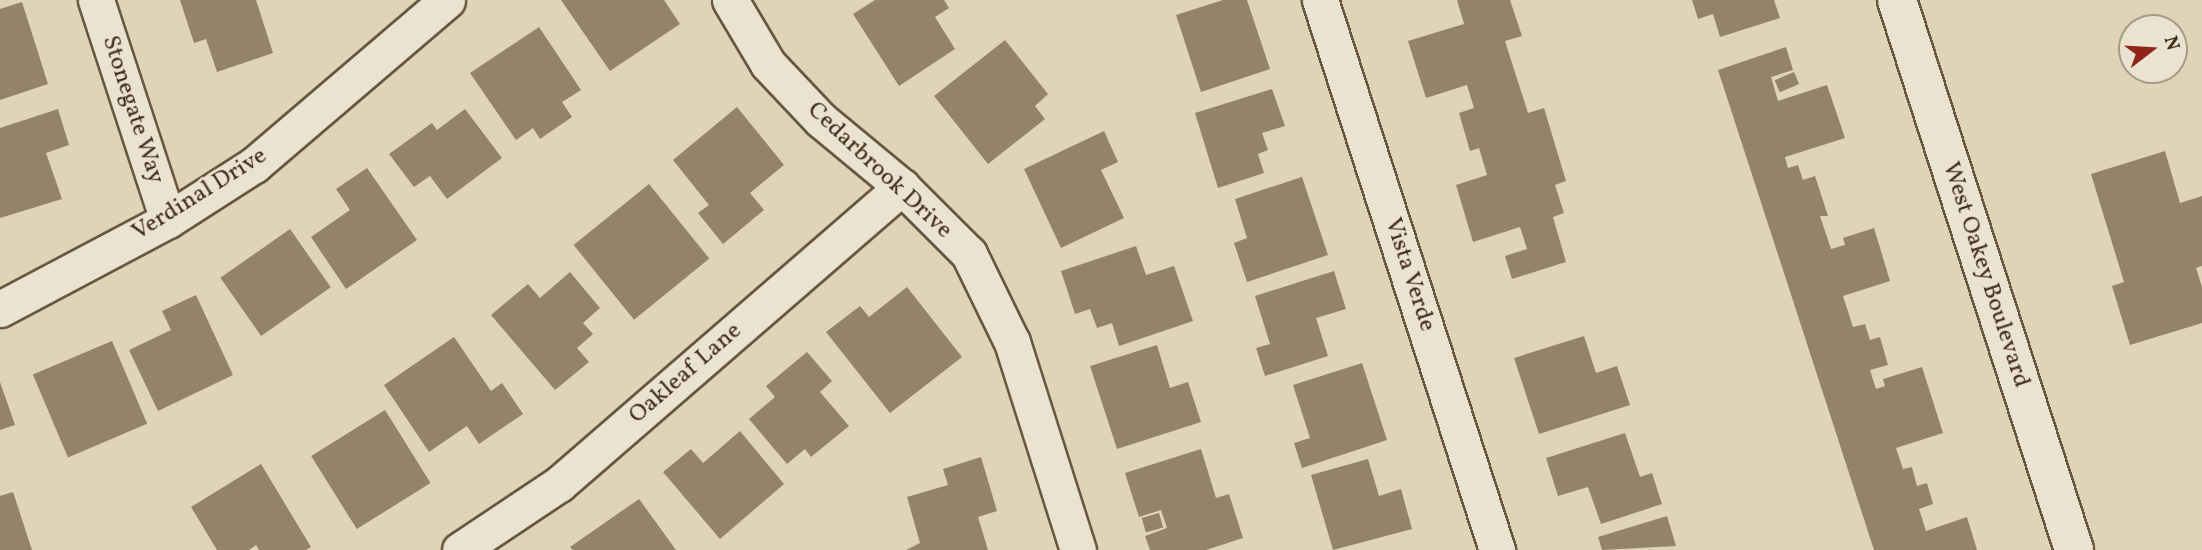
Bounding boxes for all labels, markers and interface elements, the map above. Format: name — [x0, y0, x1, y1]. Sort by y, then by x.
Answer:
north arrow — [2118, 14, 2188, 84]
street label: Stonegate Way — [94, 32, 170, 188]
text: N — [2157, 33, 2186, 54]
street label: Cedarbrook Drive — [801, 97, 957, 245]
street label: Verdinal Drive — [127, 142, 273, 248]
street label: West Oakey Boulevard — [1935, 158, 2035, 392]
street label: Vista Verde — [1377, 214, 1441, 336]
street label: Oakleaf Lane — [625, 318, 747, 430]

